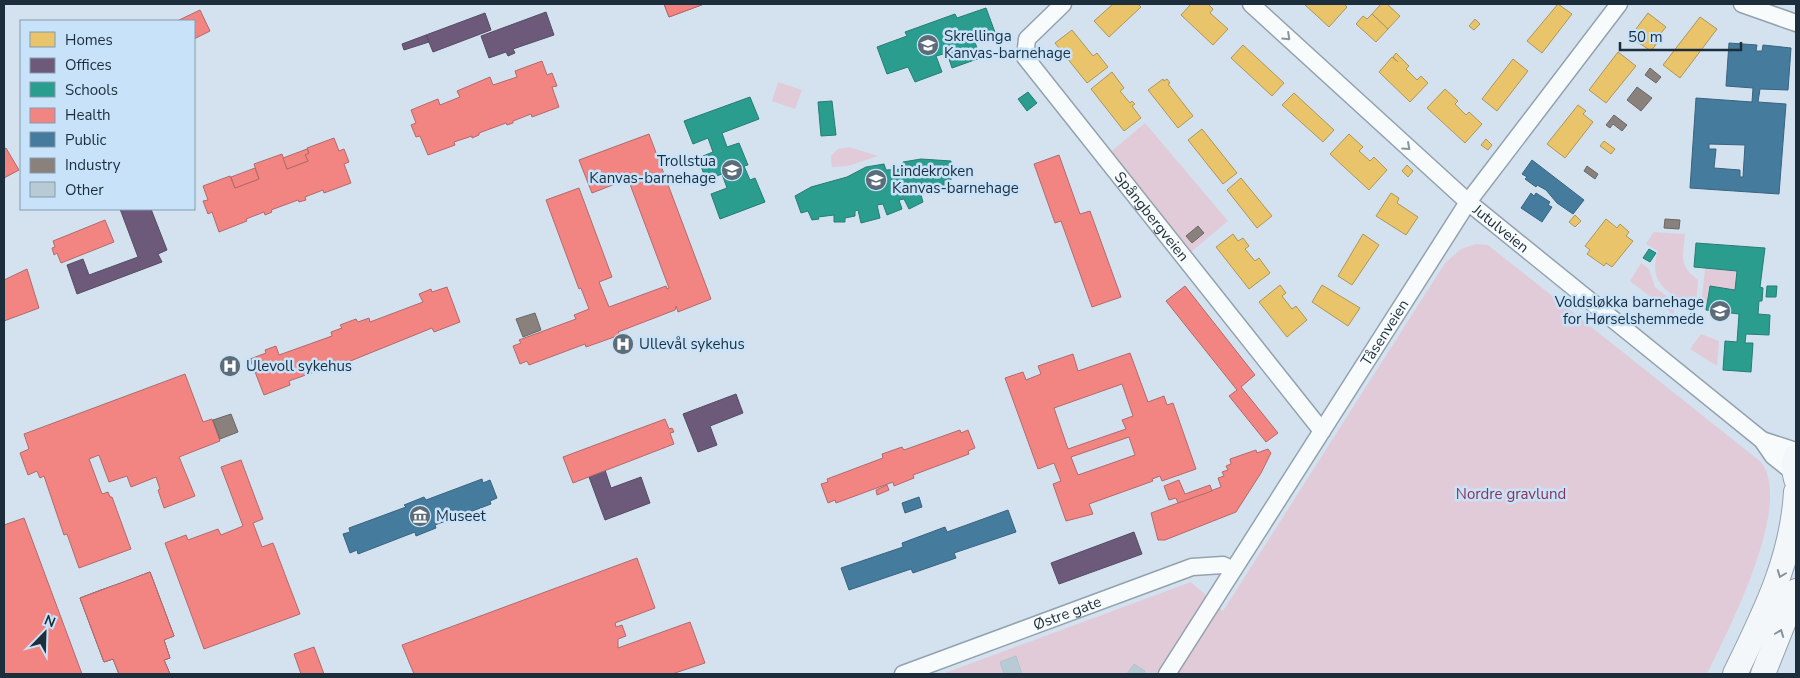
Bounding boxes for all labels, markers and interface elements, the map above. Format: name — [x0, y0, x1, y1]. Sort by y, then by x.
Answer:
legend — [20, 20, 195, 210]
scale bar — [1620, 20, 1741, 52]
place label: Skrellinga Kanvas-barnehage — [944, 26, 1071, 63]
text: 50 m — [1628, 27, 1663, 47]
text: Homes — [65, 30, 113, 50]
one-way arrow — [1281, 31, 1290, 40]
school or university icon: Skrellinga Kanvas-barnehage — [916, 33, 940, 57]
text: Offices — [65, 55, 112, 75]
text: Schools — [65, 80, 118, 100]
text: Health — [65, 105, 110, 125]
text: Public — [65, 130, 106, 150]
one-way arrow — [1401, 141, 1410, 150]
place label: Trollstua Kanvas-barnehage — [589, 151, 716, 188]
text: Industry — [65, 155, 121, 175]
school or university icon: Trollstua Kanvas-barnehage — [720, 158, 744, 182]
place label: Lindekroken Kanvas-barnehage — [892, 161, 1019, 198]
street label: Spångbergveien — [1110, 167, 1194, 266]
school or university icon: Lindekroken Kanvas-barnehage — [864, 168, 888, 192]
text: Other — [65, 180, 104, 200]
street label: Jutulveien — [1468, 199, 1533, 257]
place label: Voldsløkka barnehage for Hørselshemmede — [1554, 292, 1704, 329]
street label: Tåsenveien — [1356, 295, 1413, 370]
school or university icon: Voldsløkka barnehage for Hørselshemmede — [1708, 299, 1732, 323]
hospital icon: Ullevål sykehus — [611, 332, 635, 356]
place label: Ullevål sykehus — [639, 334, 745, 354]
hospital icon: Ulevoll sykehus — [218, 354, 242, 378]
place label: Ulevoll sykehus — [246, 356, 352, 376]
park label: Nordre gravlund — [1456, 484, 1566, 504]
museum icon: Museet — [408, 504, 432, 528]
place label: Museet — [436, 506, 486, 526]
one-way arrow — [1777, 569, 1787, 578]
street label: Østre gate — [1030, 592, 1104, 635]
north arrow — [20, 608, 70, 658]
text: N — [41, 611, 58, 632]
one-way arrow — [1774, 629, 1784, 638]

